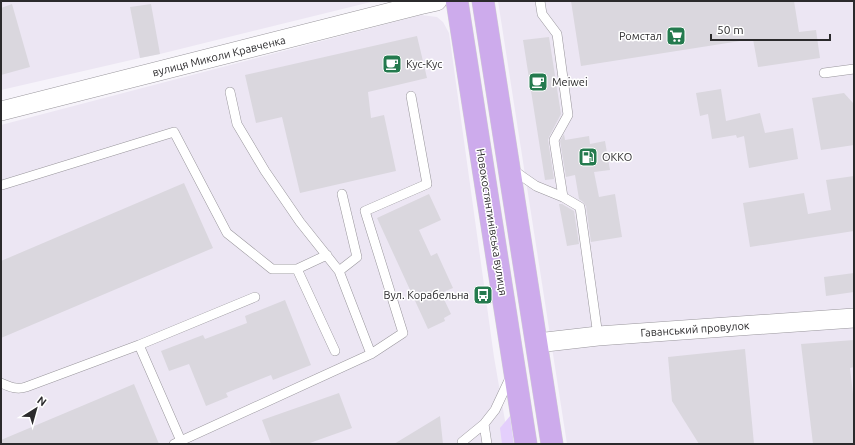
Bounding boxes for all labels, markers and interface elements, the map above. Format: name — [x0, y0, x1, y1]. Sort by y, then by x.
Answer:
scale bar — [711, 16, 830, 42]
text: 50 m — [717, 23, 744, 36]
supermarket icon: Ромстал — [665, 25, 687, 47]
place label: Ромстал — [619, 30, 662, 42]
street label: вулиця Миколи Кравченка — [151, 34, 287, 78]
cafe icon: Кус-Кус — [381, 53, 403, 75]
place label: Кус-Кус — [406, 58, 442, 70]
cafe icon: Meiwei — [527, 71, 549, 93]
place label: Meiwei — [552, 76, 588, 88]
fuel station icon: ОККО — [577, 146, 599, 168]
street label: Новокостянтинівська вулиця — [474, 148, 510, 296]
place label: ОККО — [602, 151, 632, 163]
bus stop icon: Вул. Корабельна — [472, 284, 494, 306]
place label: Вул. Корабельна — [383, 289, 469, 301]
street label: Гаванський провулок — [640, 319, 750, 339]
north arrow — [16, 389, 56, 429]
text: N — [35, 394, 49, 408]

